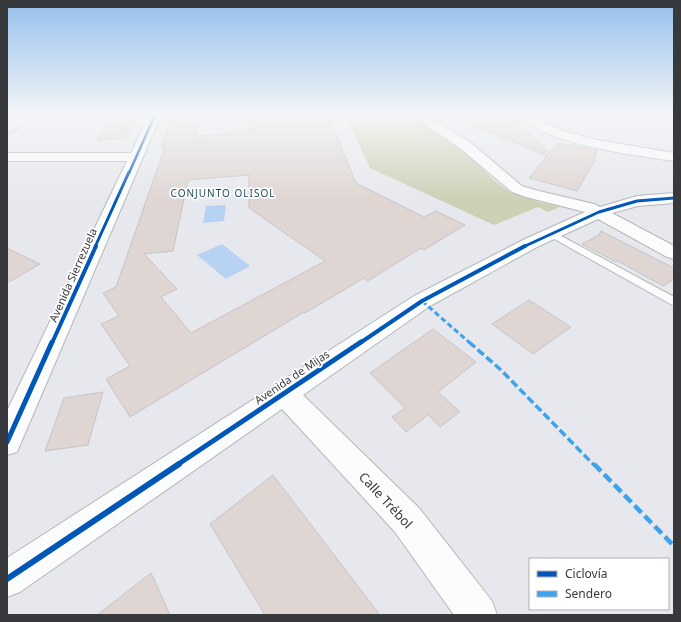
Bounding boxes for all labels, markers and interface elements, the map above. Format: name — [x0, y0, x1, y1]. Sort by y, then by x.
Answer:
district label: CONJUNTO OLISOL — [171, 186, 275, 200]
street label: Avenida Sierrezuela — [45, 225, 100, 324]
street label: Avenida de Mijas — [251, 346, 332, 407]
street label: Calle Trébol — [355, 468, 417, 532]
legend — [529, 558, 669, 610]
text: Ciclovía — [565, 565, 607, 582]
text: Sendero — [565, 585, 612, 602]

